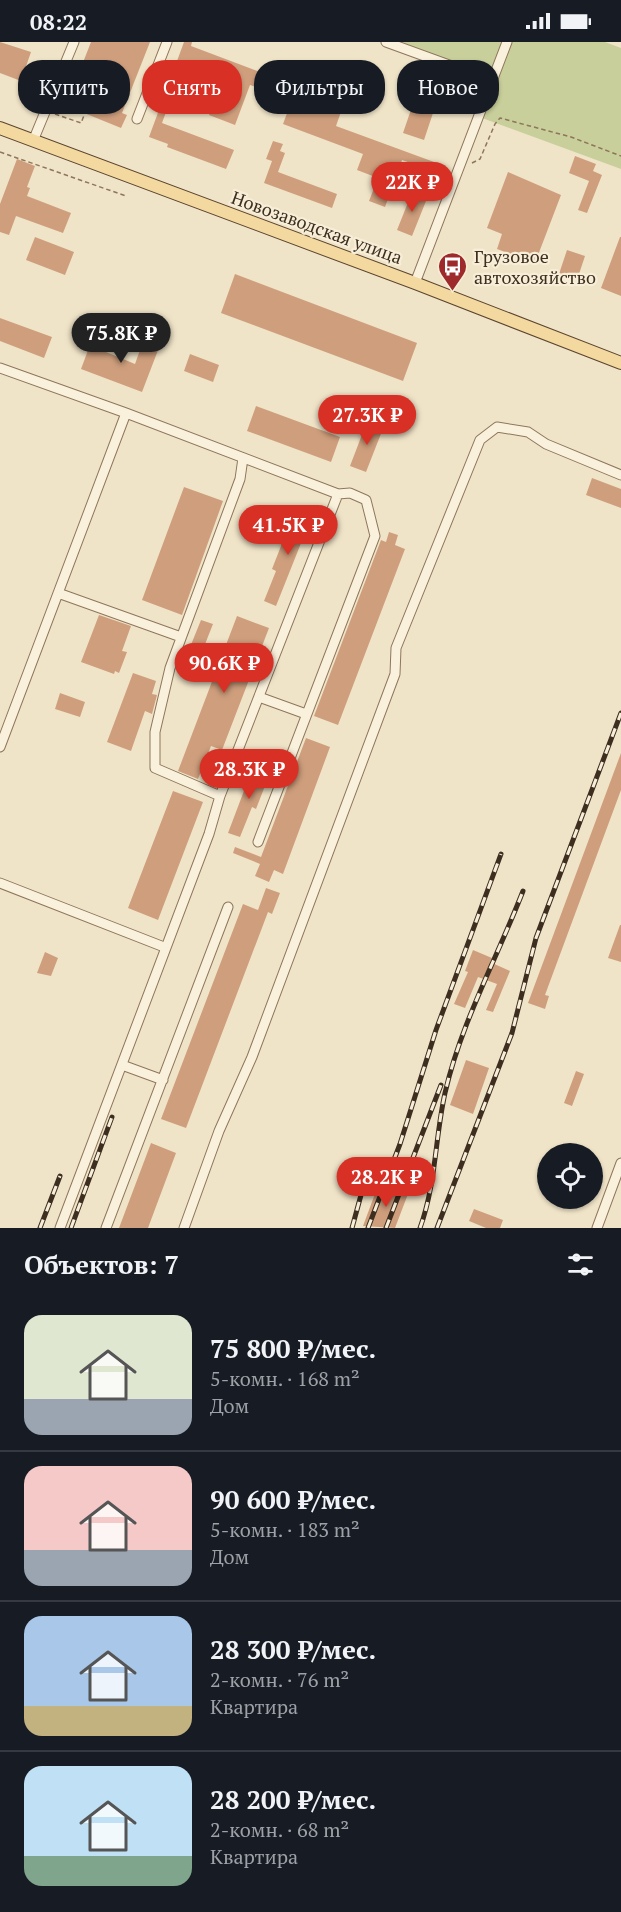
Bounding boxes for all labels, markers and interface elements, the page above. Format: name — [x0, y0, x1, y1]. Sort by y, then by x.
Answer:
text: 08:22 — [30, 7, 87, 36]
chip: Купить — [18, 60, 130, 114]
chip: Снять — [142, 60, 242, 114]
chip: Фильтры — [254, 60, 385, 114]
chip: Новое — [397, 60, 499, 114]
pin: 22K ₽ — [370, 162, 454, 213]
text: 22K ₽ — [385, 168, 439, 195]
street label: Новозаводская улица — [228, 185, 406, 269]
place label: Грузовое автохозяйство — [474, 244, 596, 289]
bus stop icon: Грузовое автохозяйство — [437, 250, 469, 292]
pin: 75.8K ₽ — [66, 313, 176, 364]
text: 75.8K ₽ — [86, 319, 156, 346]
pin: 27.3K ₽ — [312, 395, 422, 446]
text: 27.3K ₽ — [332, 401, 402, 428]
pin: 41.5K ₽ — [233, 505, 343, 556]
text: 41.5K ₽ — [253, 511, 323, 538]
pin: 90.6K ₽ — [169, 643, 279, 694]
text: 90.6K ₽ — [189, 649, 259, 676]
pin: 28.3K ₽ — [194, 749, 304, 800]
text: 28.3K ₽ — [214, 755, 284, 782]
map controls — [537, 1143, 603, 1209]
button: locate — [537, 1143, 603, 1209]
pin: 28.2K ₽ — [331, 1157, 441, 1208]
text: 28.2K ₽ — [351, 1163, 421, 1190]
text: Объектов: 7 — [24, 1247, 179, 1281]
icon: filters — [564, 1248, 597, 1281]
text: 75 800 ₽/мес. — [210, 1331, 376, 1365]
icon: home — [72, 1339, 144, 1411]
text: 5-комн. · 168 m² — [210, 1365, 360, 1392]
text: Дом — [210, 1392, 249, 1419]
text: 90 600 ₽/мес. — [210, 1482, 376, 1516]
icon: home — [72, 1490, 144, 1562]
text: 5-комн. · 183 m² — [210, 1516, 360, 1543]
text: Дом — [210, 1543, 249, 1570]
text: 28 300 ₽/мес. — [210, 1632, 376, 1666]
icon: home — [72, 1640, 144, 1712]
text: 2-комн. · 76 m² — [210, 1666, 349, 1693]
text: Квартира — [210, 1693, 298, 1720]
text: 28 200 ₽/мес. — [210, 1782, 376, 1816]
icon: home — [72, 1790, 144, 1862]
text: 2-комн. · 68 m² — [210, 1816, 349, 1843]
text: Квартира — [210, 1843, 298, 1870]

